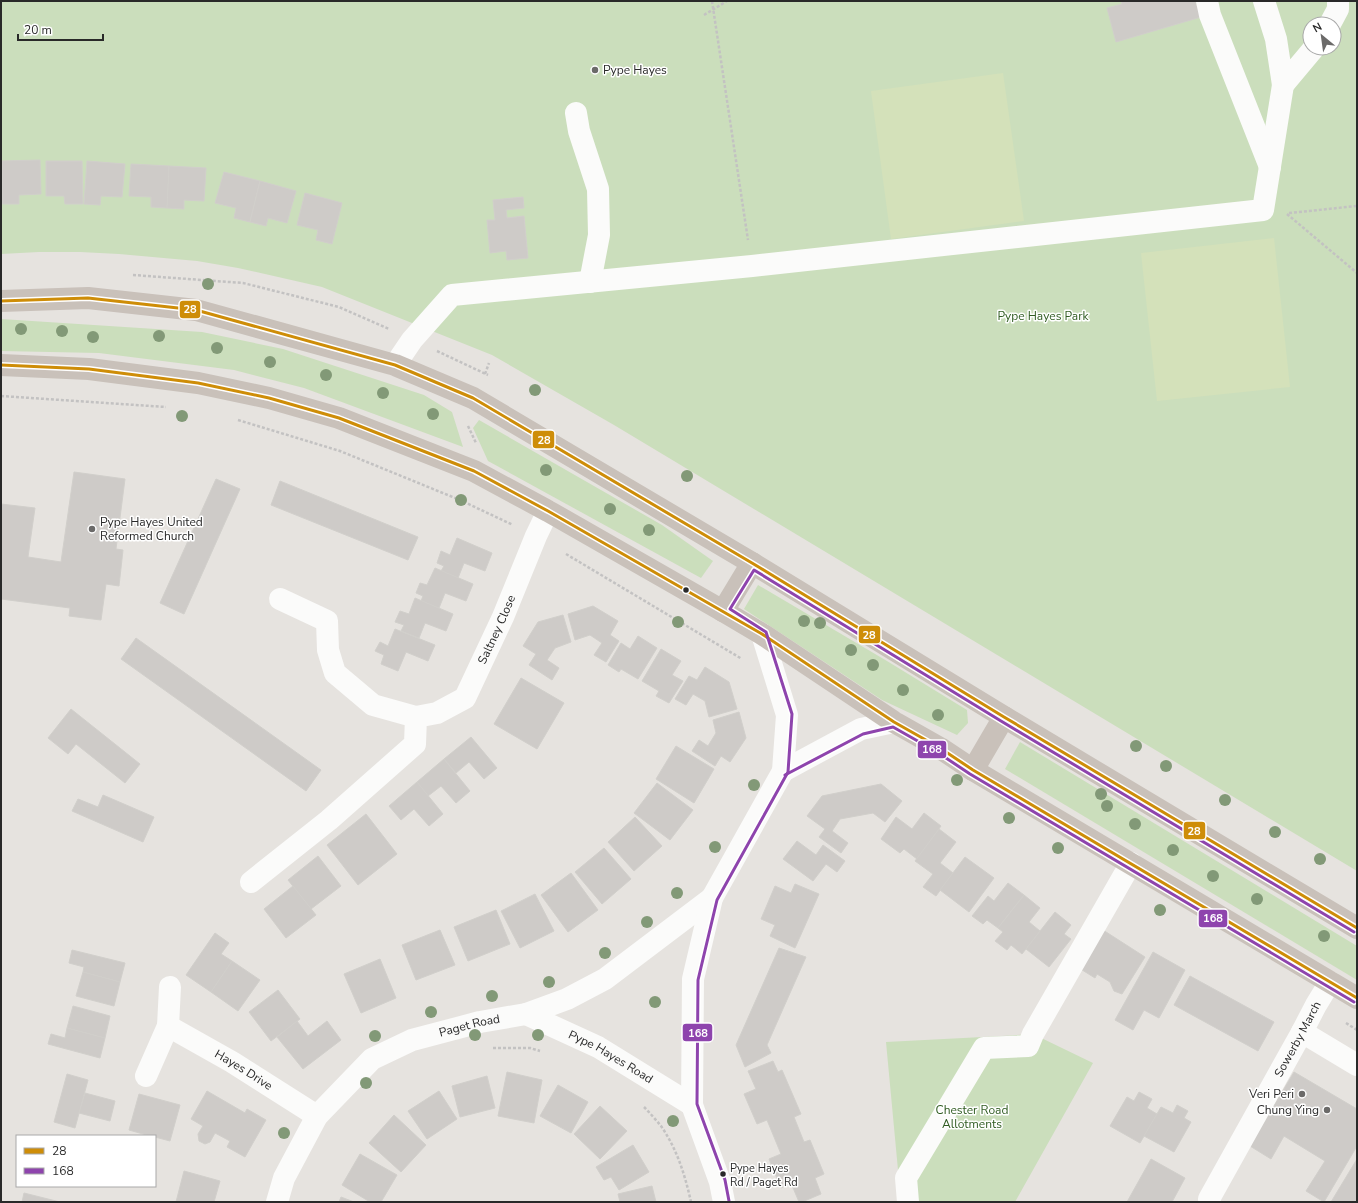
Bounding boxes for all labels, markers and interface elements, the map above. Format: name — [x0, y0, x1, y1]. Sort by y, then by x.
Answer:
scale bar — [18, 16, 103, 42]
north arrow — [1302, 16, 1342, 56]
text: N — [1310, 19, 1325, 36]
text: 20 m — [24, 22, 52, 38]
place label: Pype Hayes — [603, 62, 667, 78]
marker: Pype Hayes — [590, 65, 600, 75]
line badge: 28 — [179, 300, 201, 319]
text: 28 — [183, 302, 197, 317]
park label: Pype Hayes Park — [998, 308, 1089, 324]
line badge: 28 — [532, 430, 555, 449]
text: 28 — [537, 433, 551, 448]
place label: Pype Hayes United Reformed Church — [100, 514, 203, 544]
marker: Pype Hayes United Reformed Church — [87, 524, 97, 534]
unlabelled marker — [681, 585, 691, 595]
street label: Saltney Close — [474, 593, 519, 667]
line badge: 28 — [858, 625, 881, 644]
text: 28 — [862, 628, 876, 643]
line badge: 168 — [917, 740, 947, 759]
text: 168 — [922, 742, 942, 757]
line badge: 28 — [1183, 821, 1206, 840]
text: 28 — [1187, 824, 1201, 839]
line badge: 168 — [1198, 909, 1228, 928]
text: 168 — [1203, 911, 1223, 926]
street label: Sowerby March — [1270, 998, 1325, 1080]
street label: Paget Road — [437, 1011, 501, 1041]
line badge: 168 — [682, 1023, 713, 1042]
text: 168 — [688, 1026, 708, 1041]
street label: Pype Hayes Road — [566, 1027, 656, 1087]
street label: Hayes Drive — [212, 1046, 276, 1094]
place label: Veri Peri — [1248, 1086, 1294, 1102]
marker: Veri Peri — [1297, 1089, 1307, 1099]
park label: Chester Road Allotments — [936, 1102, 1008, 1132]
place label: Chung Ying — [1257, 1102, 1319, 1118]
marker: Chung Ying — [1322, 1105, 1332, 1115]
legend — [16, 1135, 156, 1187]
text: 28 — [52, 1143, 66, 1159]
place label: Pype Hayes Rd / Paget Rd — [730, 1161, 798, 1190]
text: 168 — [52, 1163, 74, 1179]
marker: Pype Hayes Rd / Paget Rd — [718, 1169, 728, 1179]

